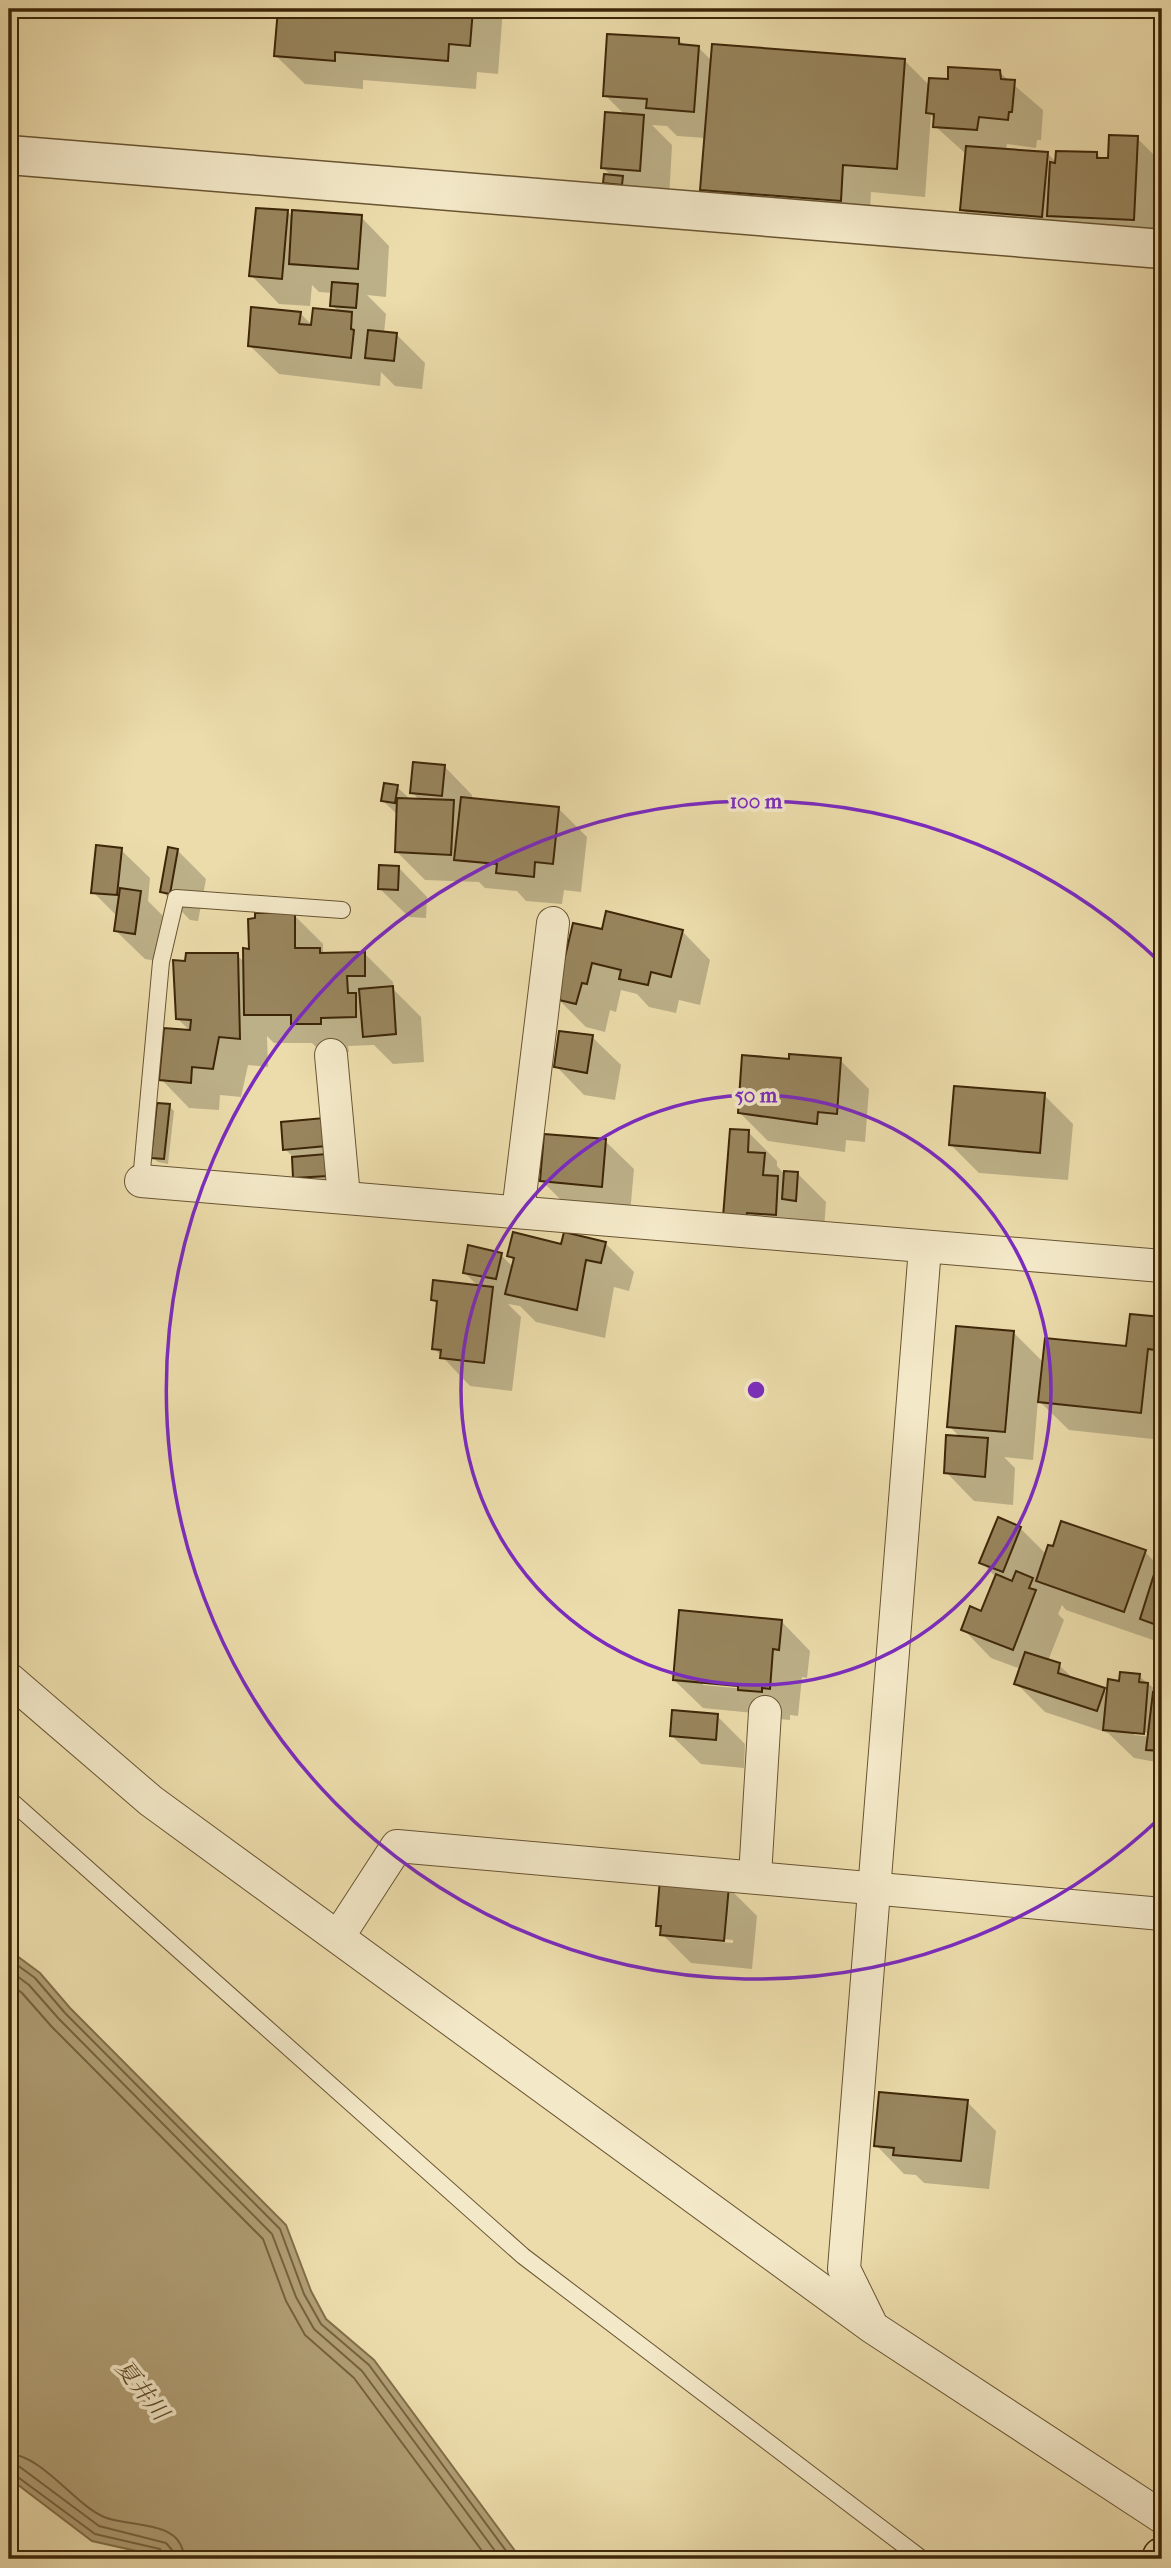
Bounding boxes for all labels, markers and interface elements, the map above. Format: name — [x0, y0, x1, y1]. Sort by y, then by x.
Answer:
text: 100 m — [730, 789, 783, 813]
text: 50 m — [735, 1083, 778, 1107]
centre of rings — [744, 1378, 768, 1402]
water label: 夏井川 — [110, 2355, 176, 2428]

